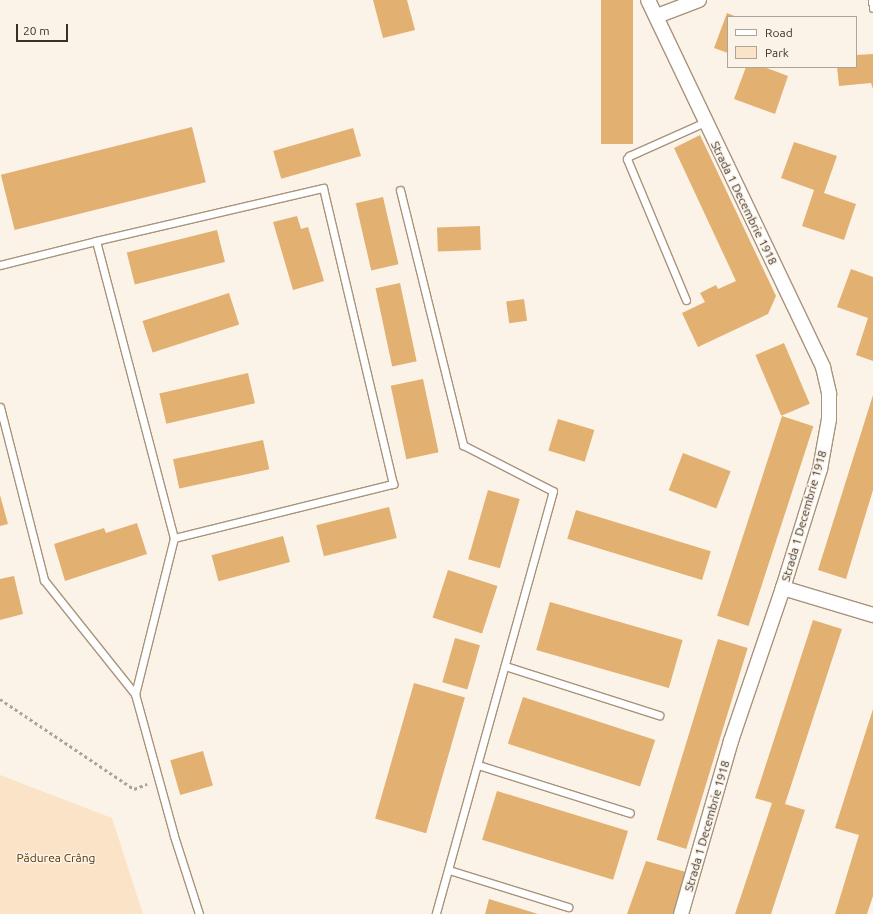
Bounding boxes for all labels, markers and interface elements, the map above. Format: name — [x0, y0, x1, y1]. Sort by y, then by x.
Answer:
scale bar — [18, 16, 70, 42]
legend — [727, 16, 857, 68]
text: 20 m — [23, 24, 50, 37]
text: Road — [765, 26, 793, 39]
text: Park — [765, 46, 789, 59]
street label: Strada 1 Decembrie 1918 — [708, 139, 780, 267]
street label: Strada 1 Decembrie 1918 — [778, 449, 830, 583]
street label: Strada 1 Decembrie 1918 — [681, 759, 733, 893]
park label: Pădurea Crâng — [17, 851, 95, 865]

